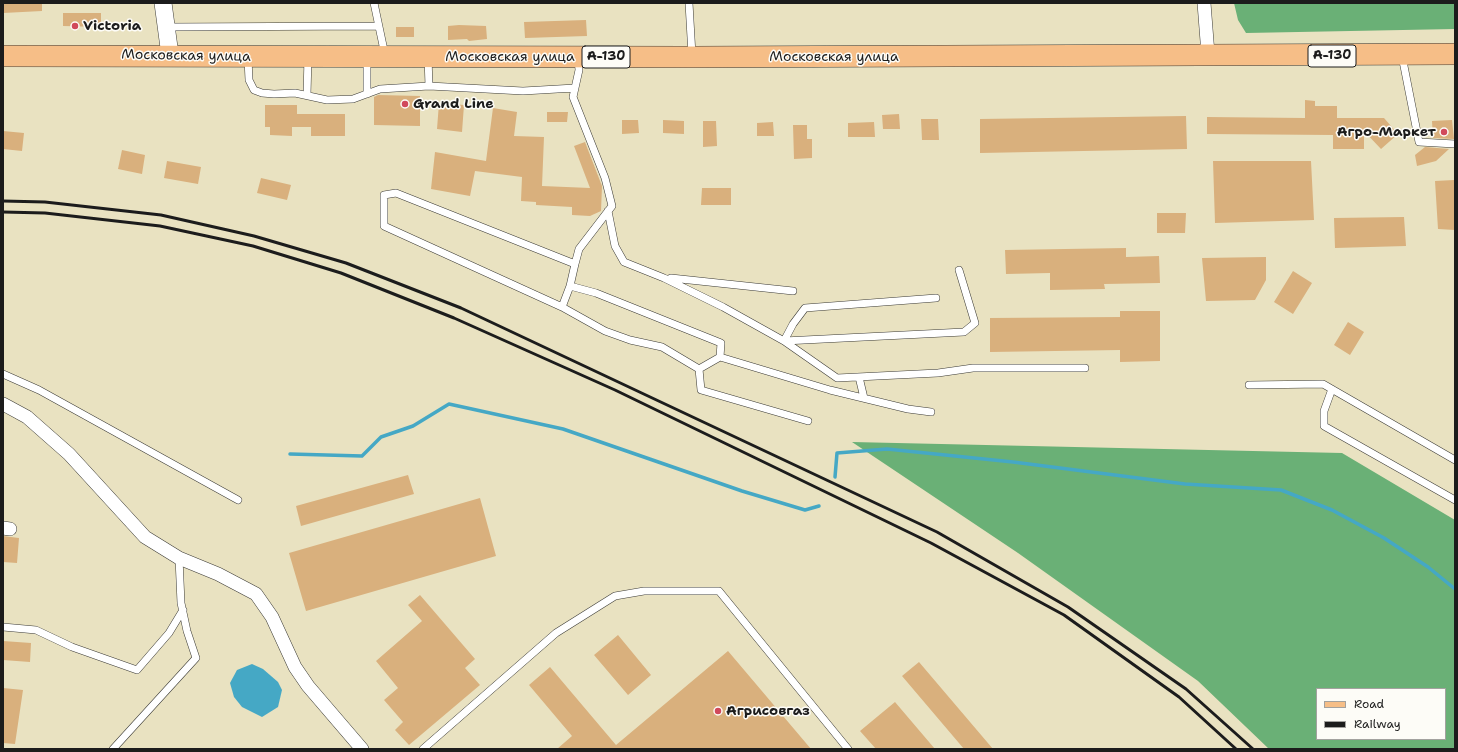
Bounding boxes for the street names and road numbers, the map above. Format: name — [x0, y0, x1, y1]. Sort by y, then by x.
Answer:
road number: А-130 — [1308, 45, 1356, 67]
street label: Московская улица — [121, 46, 251, 66]
road number: А-130 — [582, 46, 630, 68]
street label: Московская улица — [445, 49, 575, 65]
street label: Московская улица — [769, 49, 899, 65]

